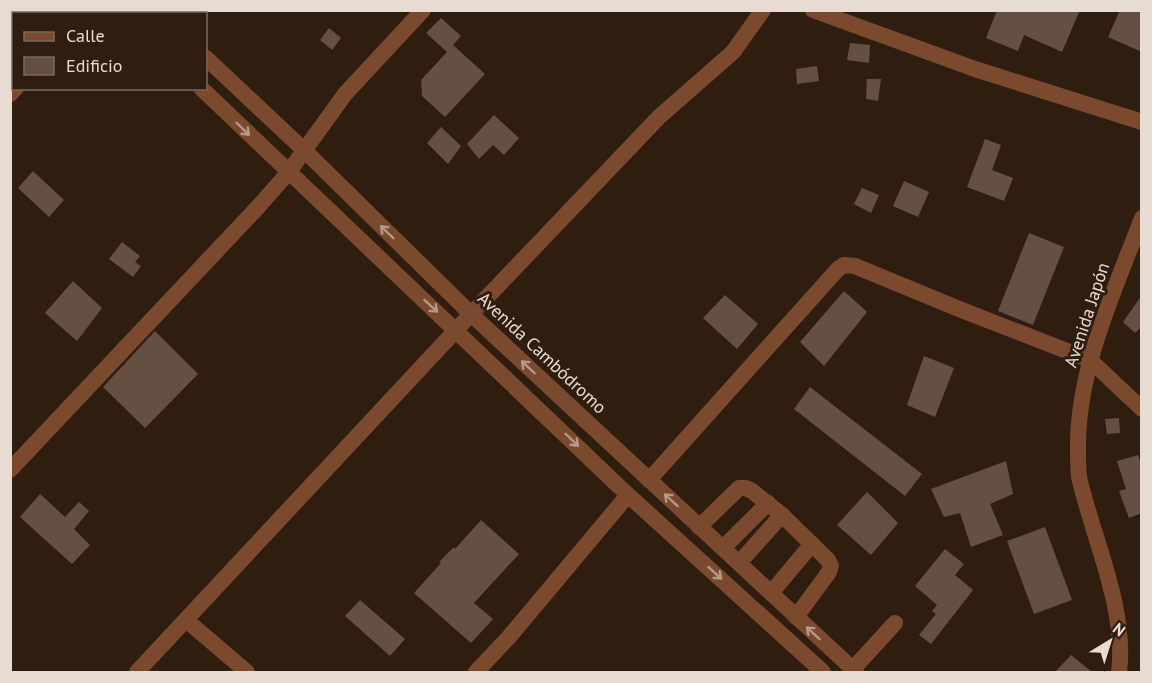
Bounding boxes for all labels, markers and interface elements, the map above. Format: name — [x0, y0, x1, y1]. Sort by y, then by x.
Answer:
legend — [12, 12, 207, 90]
text: Calle — [66, 24, 105, 47]
text: Edificio — [66, 54, 122, 77]
one-way arrow — [235, 122, 250, 136]
one-way arrow — [380, 225, 395, 239]
street label: Avenida Japón — [1059, 259, 1114, 370]
street label: Avenida Cambódromo — [473, 287, 612, 418]
one-way arrow — [423, 299, 438, 313]
one-way arrow — [520, 360, 535, 374]
one-way arrow — [564, 433, 579, 447]
one-way arrow — [663, 493, 678, 507]
one-way arrow — [707, 566, 722, 581]
north arrow — [1080, 611, 1140, 671]
text: N — [1109, 618, 1130, 640]
one-way arrow — [806, 626, 821, 640]

